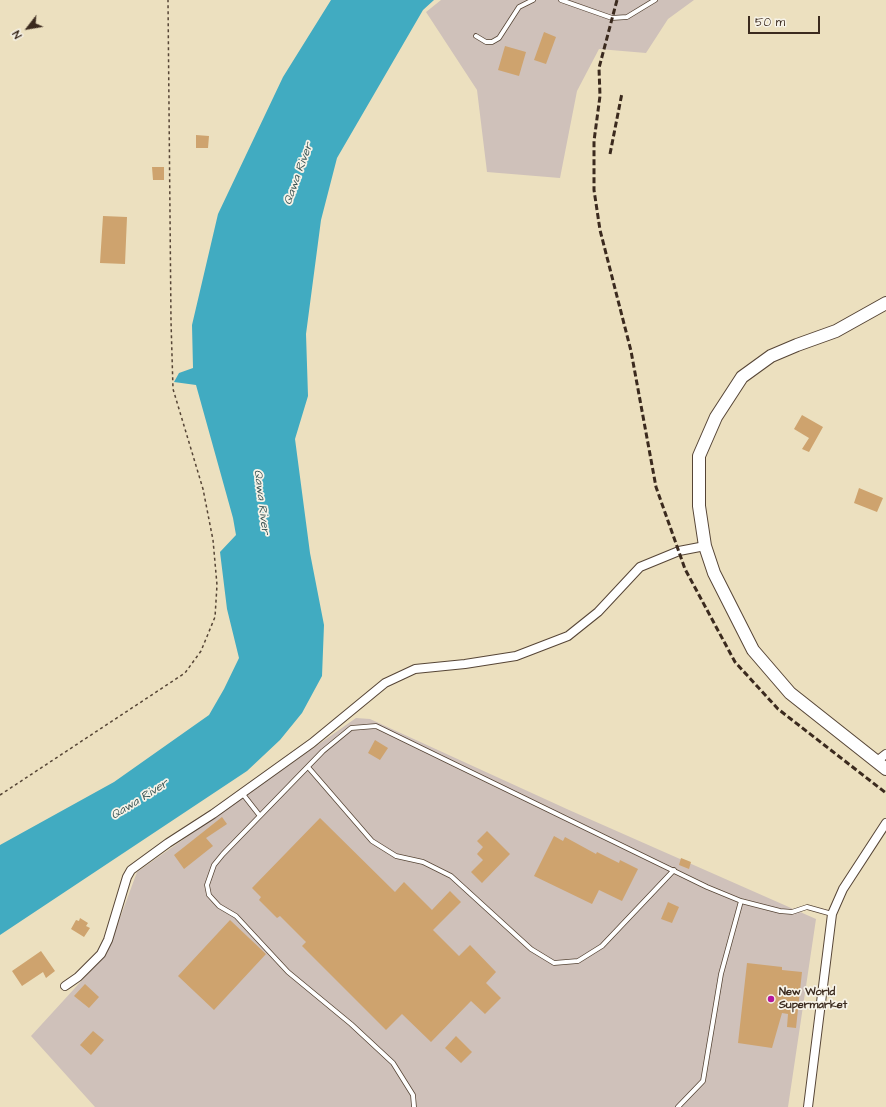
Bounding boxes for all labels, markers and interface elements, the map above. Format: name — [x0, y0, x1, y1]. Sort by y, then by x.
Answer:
north arrow — [8, 8, 48, 48]
scale bar — [750, 8, 822, 34]
text: 50 m — [755, 14, 785, 31]
text: N — [9, 28, 25, 41]
water label: Qawa River — [281, 141, 317, 207]
water label: Qawa River — [250, 469, 272, 535]
water label: Qawa River — [109, 777, 171, 823]
place label: New World Supermarket — [779, 986, 847, 1012]
marker: New World Supermarket — [766, 994, 776, 1004]

